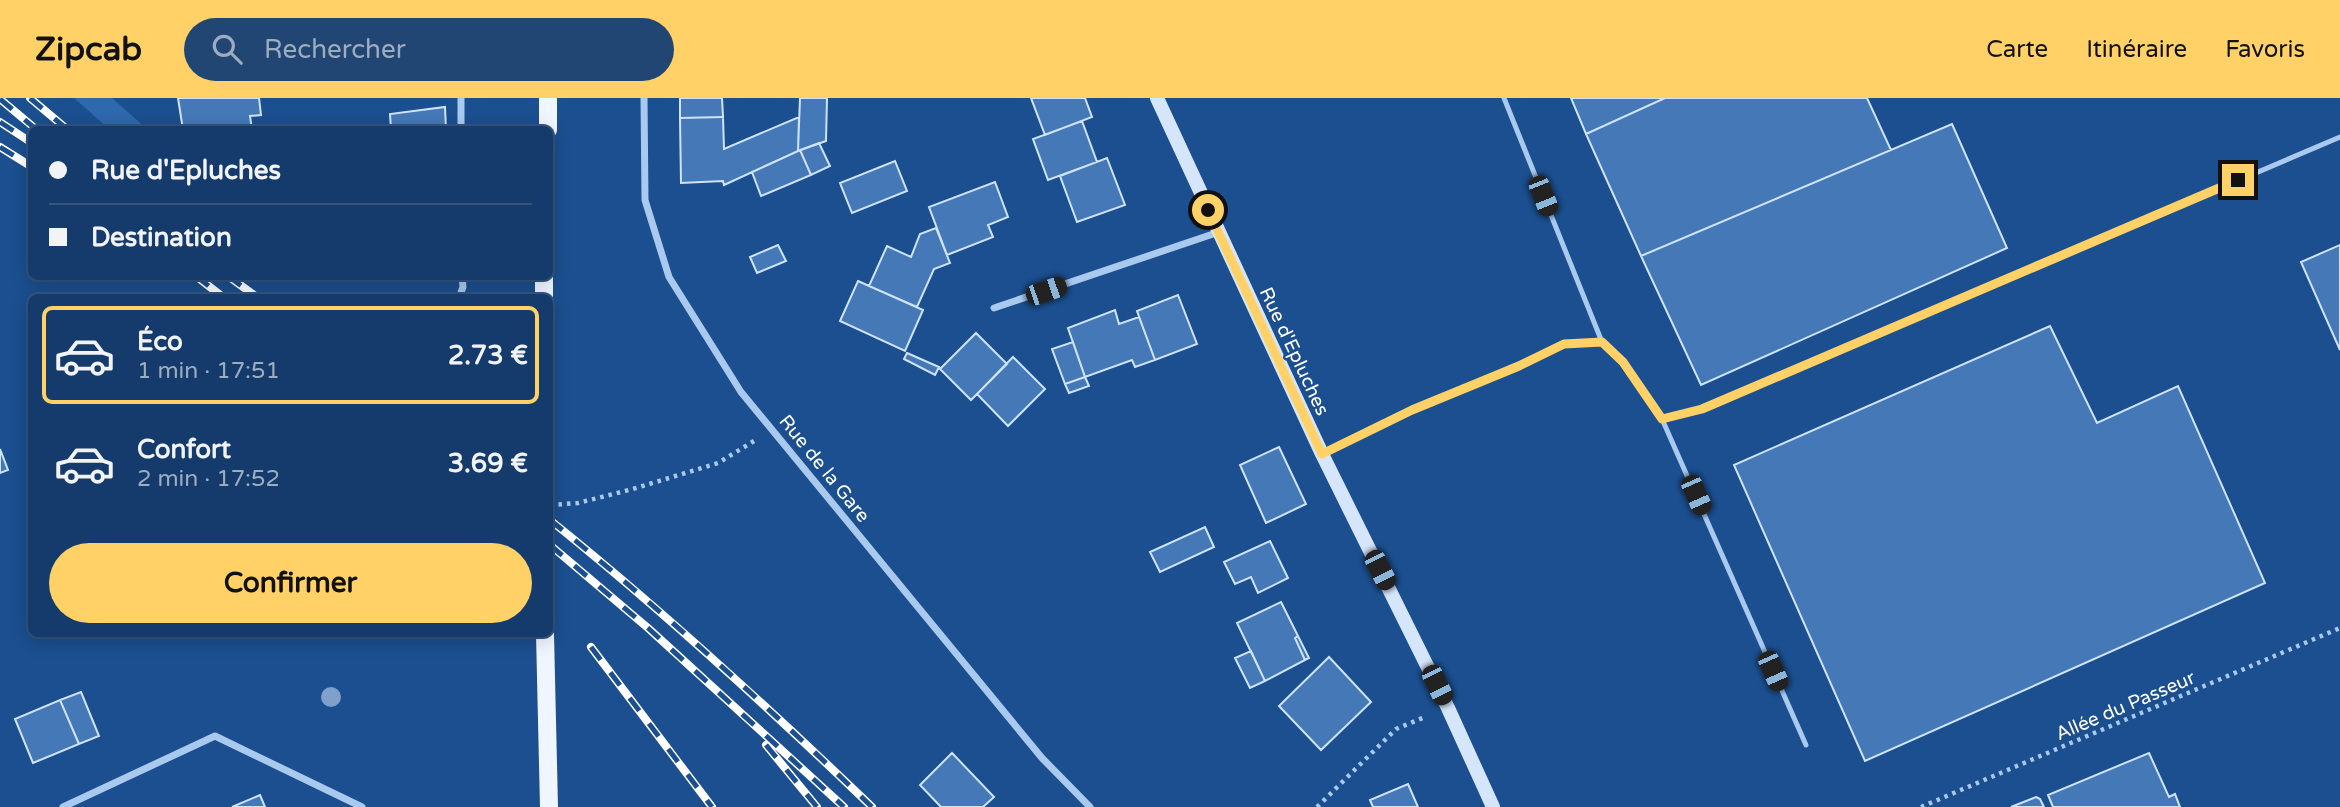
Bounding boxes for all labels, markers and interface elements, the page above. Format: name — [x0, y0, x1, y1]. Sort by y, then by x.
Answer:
search box — [184, 18, 674, 81]
text: Zipcab — [35, 30, 142, 69]
icon: search — [208, 30, 246, 68]
text: Rechercher — [264, 34, 406, 65]
text: Carte — [1986, 35, 2048, 64]
text: Itinéraire — [2086, 35, 2187, 64]
text: Favoris — [2225, 35, 2305, 64]
text: Rue d'Epluches — [91, 155, 281, 186]
route end — [2222, 164, 2254, 196]
car — [1526, 173, 1561, 219]
route start — [1192, 194, 1224, 226]
text: Destination — [91, 222, 232, 253]
car — [1023, 274, 1070, 308]
street label: Rue d'Epluches — [1255, 284, 1333, 419]
icon: car — [53, 324, 116, 387]
text: Éco — [137, 326, 183, 357]
text: 2.73 € — [448, 340, 528, 371]
text: 1 min · 17:51 — [137, 357, 280, 385]
street label: Rue de la Gare — [774, 411, 874, 527]
icon: car — [53, 432, 116, 495]
text: Confort — [137, 434, 231, 465]
text: 3.69 € — [448, 448, 528, 479]
text: 2 min · 17:52 — [137, 465, 280, 493]
car — [1678, 472, 1715, 518]
button: Confirmer — [49, 543, 532, 623]
car — [1362, 547, 1399, 593]
car — [1755, 648, 1792, 694]
car — [1419, 662, 1456, 708]
street label: Allée du Passeur — [2052, 666, 2199, 745]

